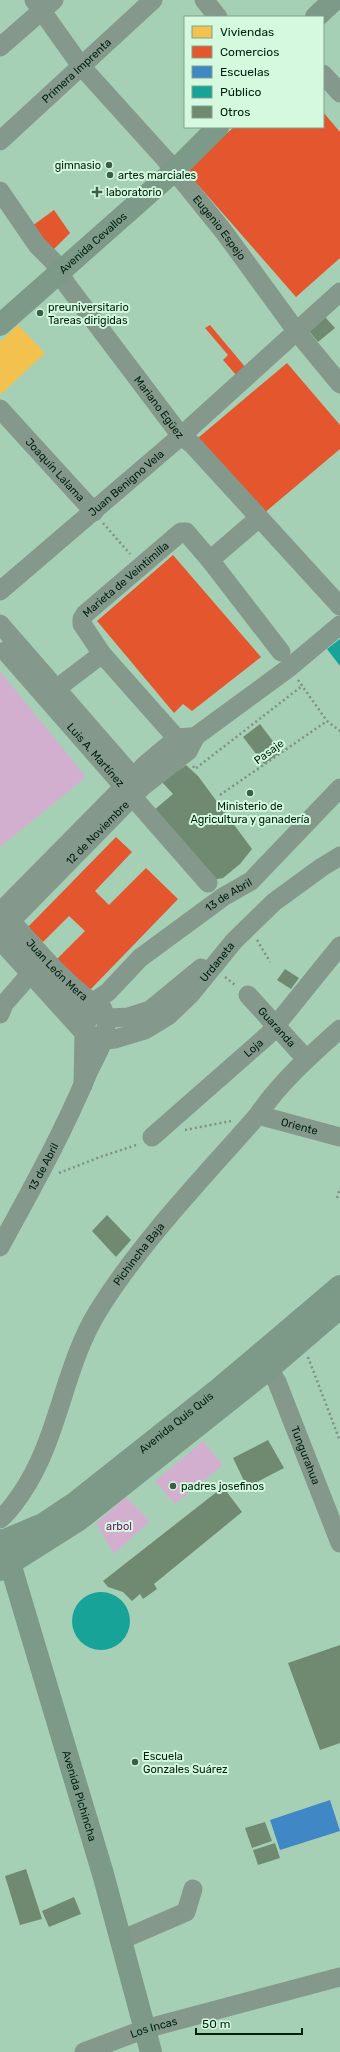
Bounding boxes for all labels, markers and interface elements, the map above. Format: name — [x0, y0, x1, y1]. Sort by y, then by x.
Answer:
legend — [184, 16, 324, 128]
text: Viviendas — [220, 25, 274, 39]
street label: Primera Imprenta — [39, 35, 114, 106]
text: Comercios — [220, 45, 279, 59]
text: Escuelas — [220, 65, 270, 79]
text: Público — [220, 85, 262, 99]
text: Otros — [220, 105, 250, 119]
place label: gimnasio — [55, 159, 101, 172]
marker: gimnasio — [104, 160, 114, 170]
place label: artes marciales — [118, 169, 197, 182]
marker: artes marciales — [105, 170, 115, 180]
marker: laboratorio — [91, 186, 103, 198]
place label: laboratorio — [106, 186, 161, 199]
street label: Eugenio Espejo — [190, 193, 249, 263]
street label: Avenida Cevallos — [56, 209, 130, 276]
place label: preuniversitario Tareas dirigidas — [48, 301, 129, 327]
marker: preuniversitario Tareas dirigidas — [35, 308, 45, 318]
street label: Mariano Egüez — [131, 373, 187, 441]
street label: Joaquín Lalama — [23, 435, 88, 504]
street label: Juan Benigno Vela — [86, 447, 167, 519]
street label: Marieta de Veintimilla — [80, 539, 171, 620]
street label: Luis A. Martínez — [64, 720, 128, 790]
street label: Pasaje — [252, 737, 286, 767]
marker: Ministerio de Agricultura y ganadería — [245, 788, 255, 798]
street label: 12 de Noviembre — [63, 798, 132, 867]
place label: Ministerio de Agricultura y ganadería — [190, 800, 310, 826]
street label: 13 de Abril — [203, 875, 254, 914]
street label: Juan León Mera — [24, 936, 91, 1003]
street label: Urdaneta — [197, 939, 237, 984]
street label: Guaranda — [255, 1004, 298, 1050]
street label: Loja — [241, 1036, 266, 1060]
street label: Oriente — [280, 1115, 319, 1137]
street label: 13 de Abril — [25, 1141, 61, 1193]
street label: Pichincha Baja — [110, 1220, 167, 1288]
street label: Avenida Quis Quis — [136, 1389, 216, 1456]
street label: Tungurahua — [288, 1424, 323, 1486]
place label: padres josefinos — [181, 1480, 265, 1493]
marker: padres josefinos — [168, 1481, 178, 1491]
park label: arbol — [106, 1520, 132, 1533]
street label: Avenida Pichincha — [60, 1749, 99, 1843]
place label: Escuela Gonzales Suárez — [143, 1750, 228, 1776]
marker: Escuela Gonzales Suárez — [130, 1757, 140, 1767]
scale bar — [196, 2010, 302, 2036]
street label: Los Incas — [128, 2014, 179, 2040]
text: 50 m — [202, 2017, 230, 2031]

